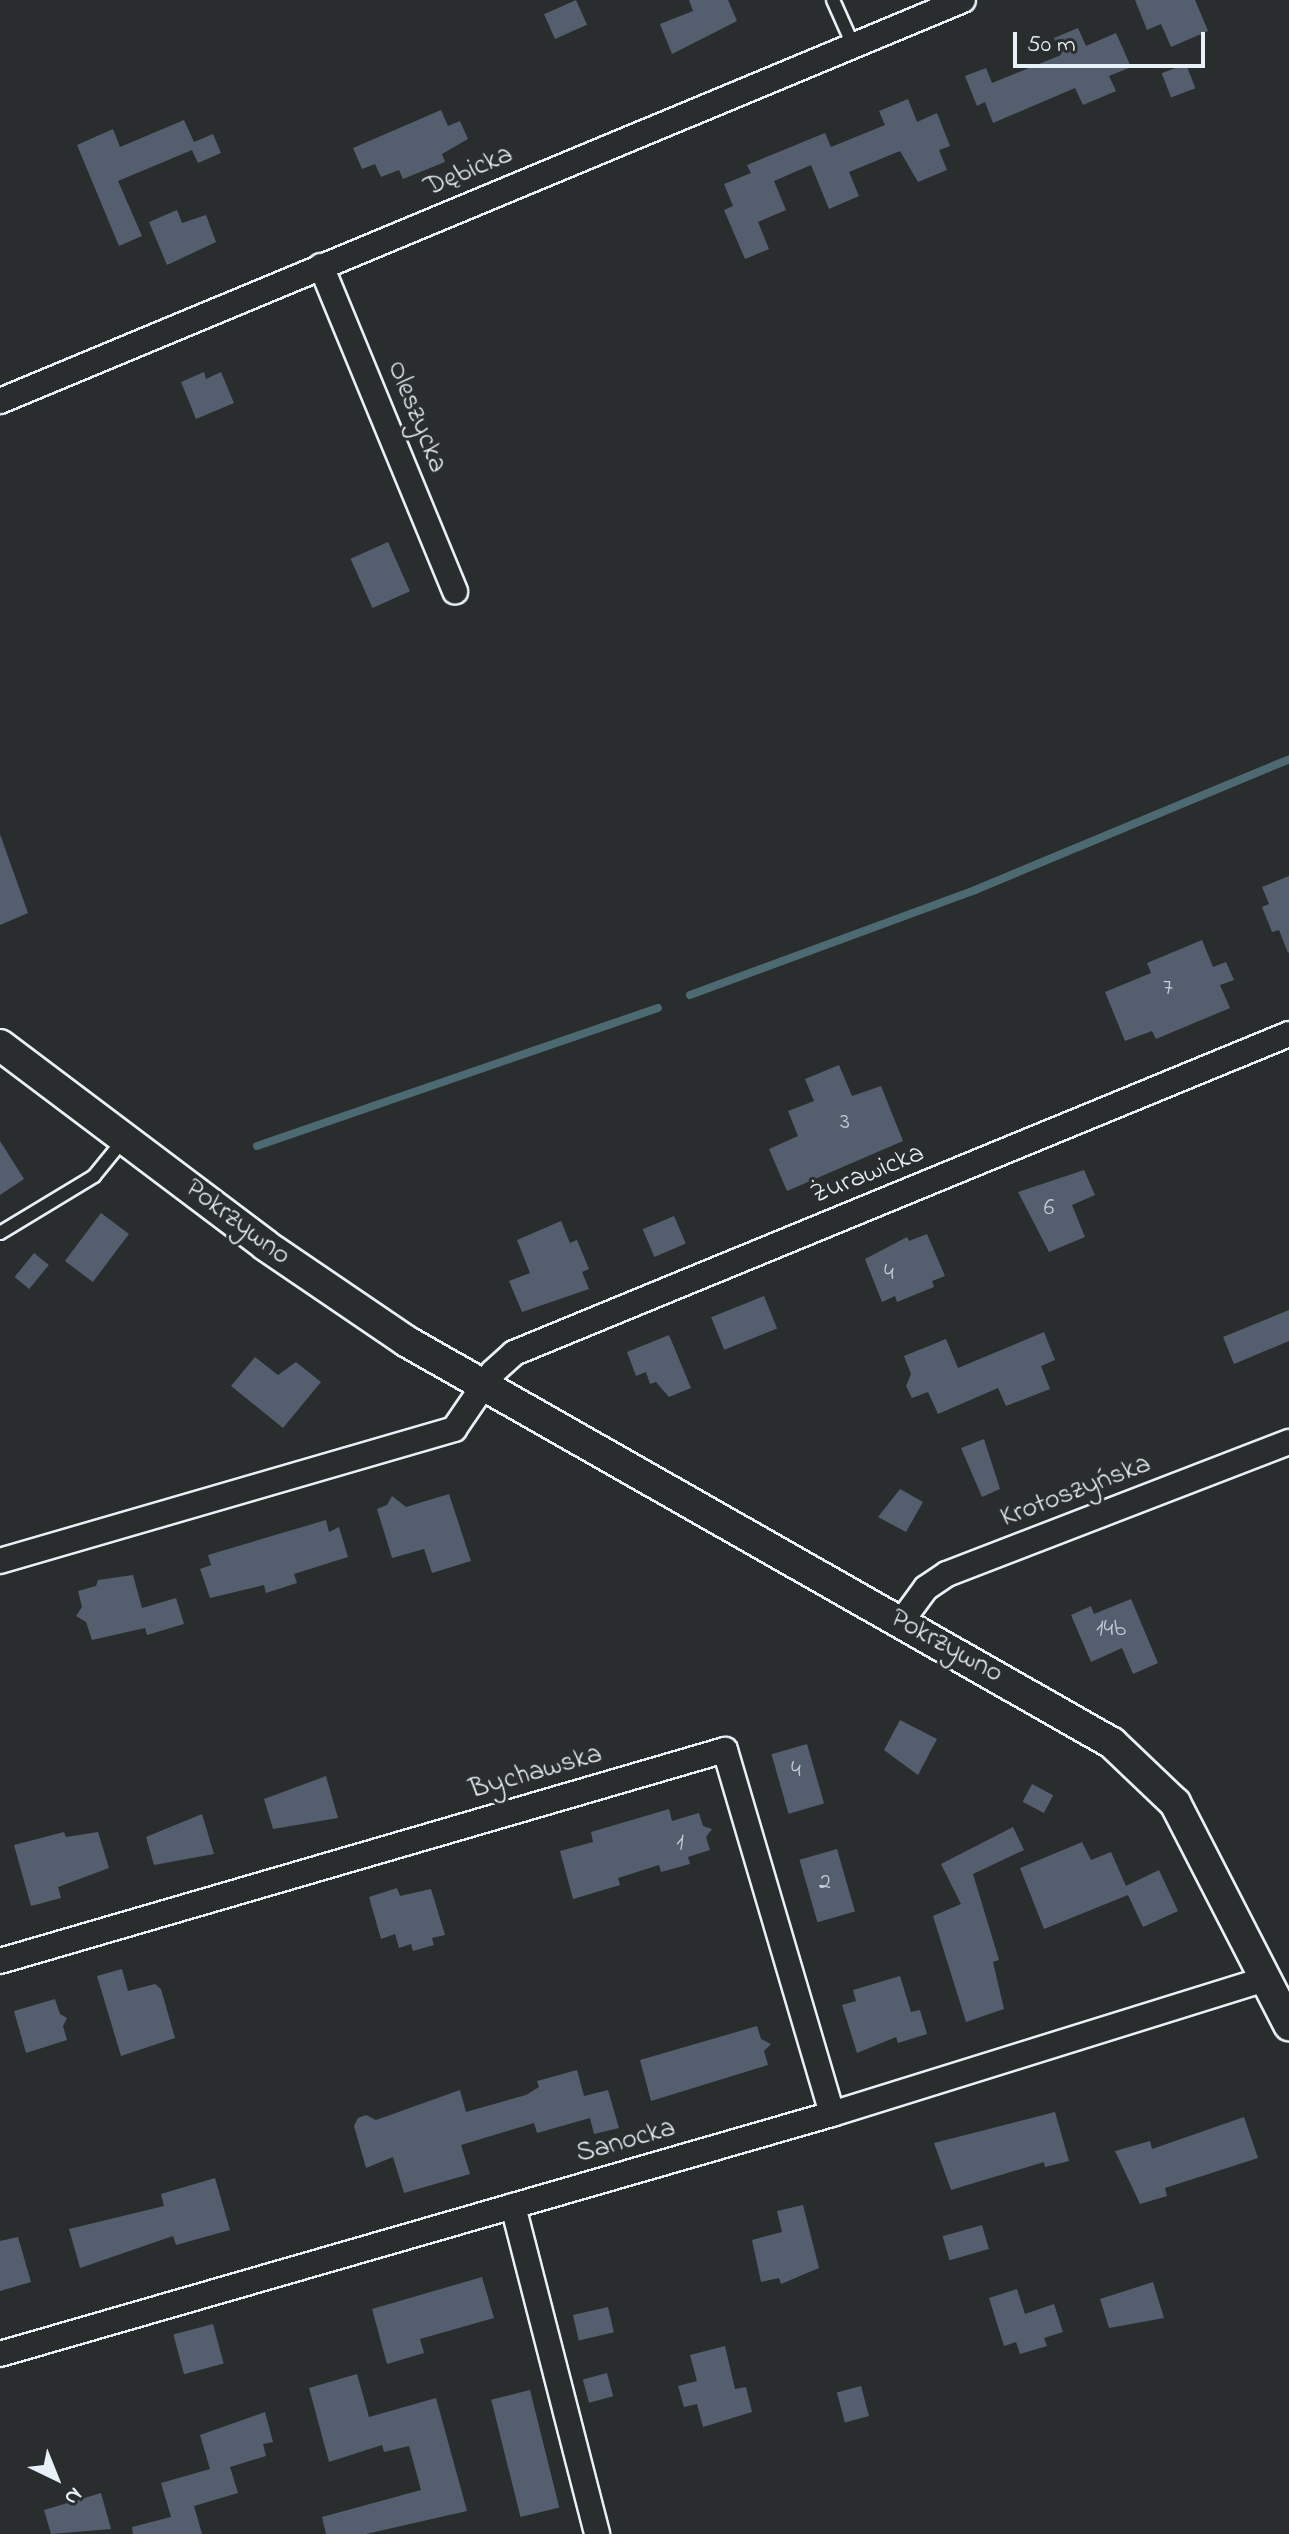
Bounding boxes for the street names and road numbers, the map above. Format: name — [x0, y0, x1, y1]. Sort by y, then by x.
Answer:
street label: Dębicka — [420, 138, 518, 206]
street label: Oleszycka — [378, 356, 454, 478]
street label: Żurawicka — [807, 1137, 929, 1213]
street label: Pokrzywno — [178, 1173, 296, 1273]
street label: Krotoszyńska — [996, 1448, 1156, 1536]
street label: Pokrzywno — [884, 1602, 1008, 1692]
street label: Bychawska — [466, 1738, 606, 1808]
street label: Sanocka — [573, 2112, 679, 2172]

